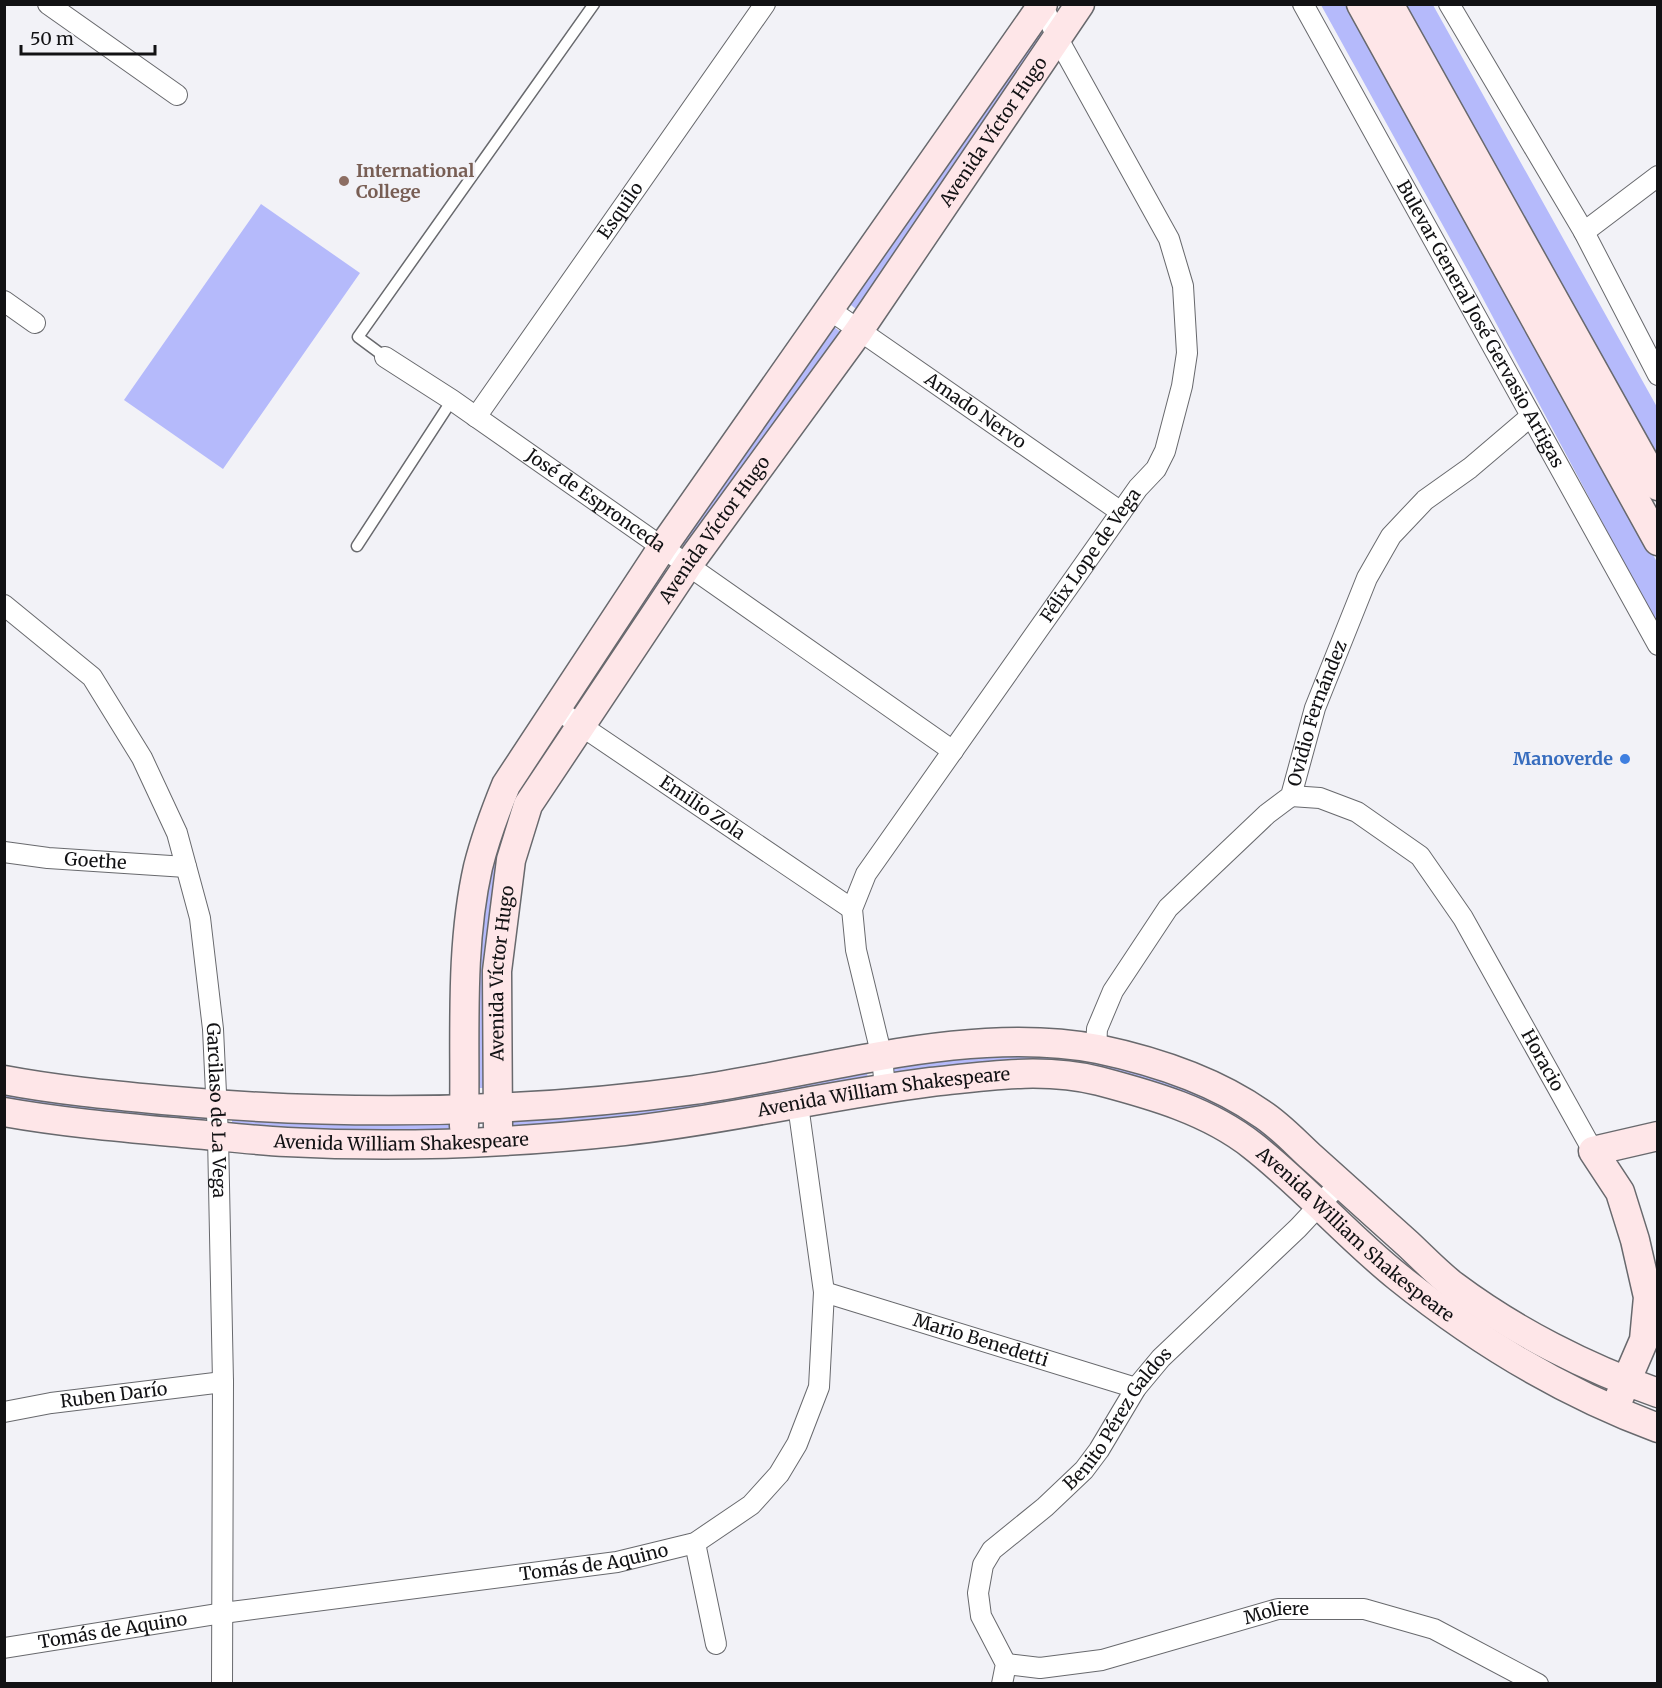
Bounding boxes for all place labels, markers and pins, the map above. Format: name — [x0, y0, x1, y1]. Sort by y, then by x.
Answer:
place label: International College — [356, 159, 474, 203]
marker: International College — [337, 174, 351, 188]
place label: Manoverde — [1513, 747, 1613, 770]
marker: Manoverde — [1618, 752, 1632, 766]

